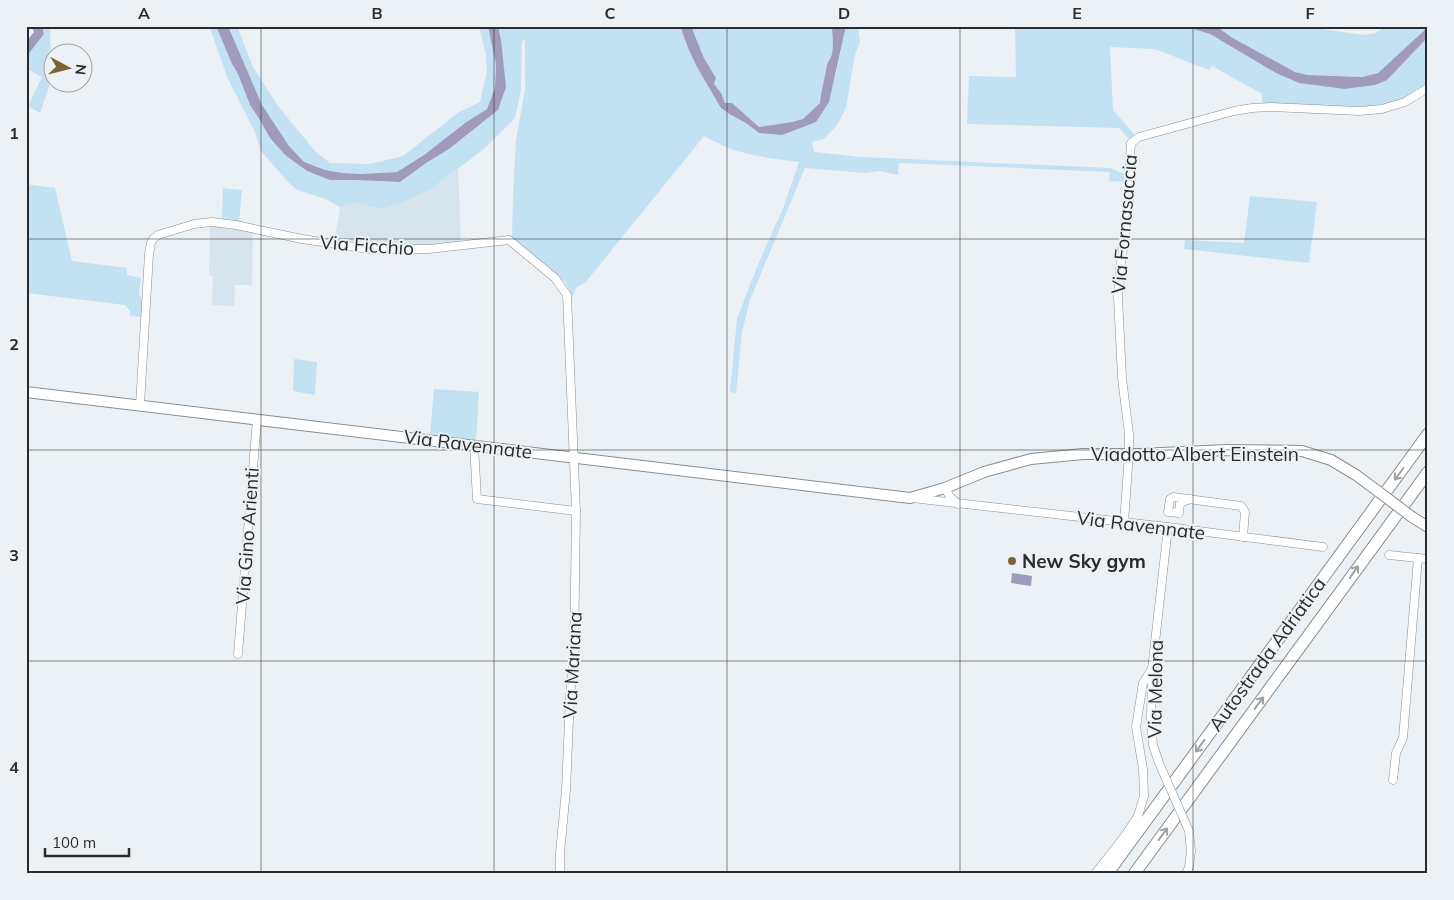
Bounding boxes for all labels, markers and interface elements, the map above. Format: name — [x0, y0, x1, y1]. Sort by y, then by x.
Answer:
text: A — [138, 3, 150, 23]
text: B — [371, 3, 383, 23]
text: C — [605, 3, 616, 23]
text: D — [838, 3, 850, 23]
text: E — [1072, 3, 1082, 23]
text: F — [1305, 3, 1315, 23]
north arrow — [42, 42, 92, 92]
text: N — [71, 63, 90, 76]
text: 1 — [9, 123, 19, 143]
street label: Via Fornasaccia — [1106, 153, 1142, 295]
street label: Via Ficchio — [319, 230, 415, 260]
text: 2 — [9, 334, 19, 354]
street label: Via Ravennate — [402, 424, 534, 464]
street label: Viadotto Albert Einstein — [1091, 442, 1299, 466]
street label: Via Gino Arienti — [230, 467, 264, 605]
one-way arrow — [1393, 467, 1404, 480]
street label: Via Ravennate — [1075, 505, 1207, 545]
text: 3 — [9, 545, 19, 565]
place label: New Sky gym — [1022, 549, 1146, 573]
marker: New Sky gym — [1006, 555, 1018, 567]
one-way arrow — [1349, 566, 1360, 579]
street label: Autostrada Adriatica — [1203, 572, 1331, 736]
street label: Via Mariana — [557, 611, 587, 719]
street label: Via Melona — [1142, 639, 1168, 739]
one-way arrow — [1253, 697, 1264, 710]
one-way arrow — [1195, 739, 1205, 753]
text: 4 — [9, 757, 19, 777]
scale bar — [45, 825, 129, 857]
one-way arrow — [1158, 827, 1168, 841]
text: 100 m — [52, 833, 96, 852]

